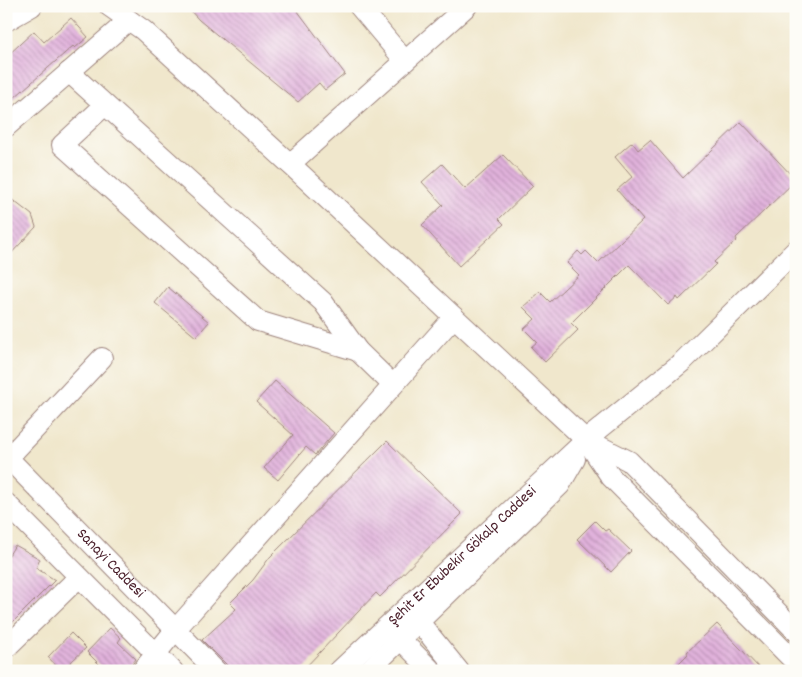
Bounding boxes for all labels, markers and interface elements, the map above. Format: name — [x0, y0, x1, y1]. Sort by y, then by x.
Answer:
street label: Şehit Er Ebubekir Gökalp Caddesi — [383, 480, 542, 631]
street label: Sanayi Caddesi — [71, 523, 150, 604]

